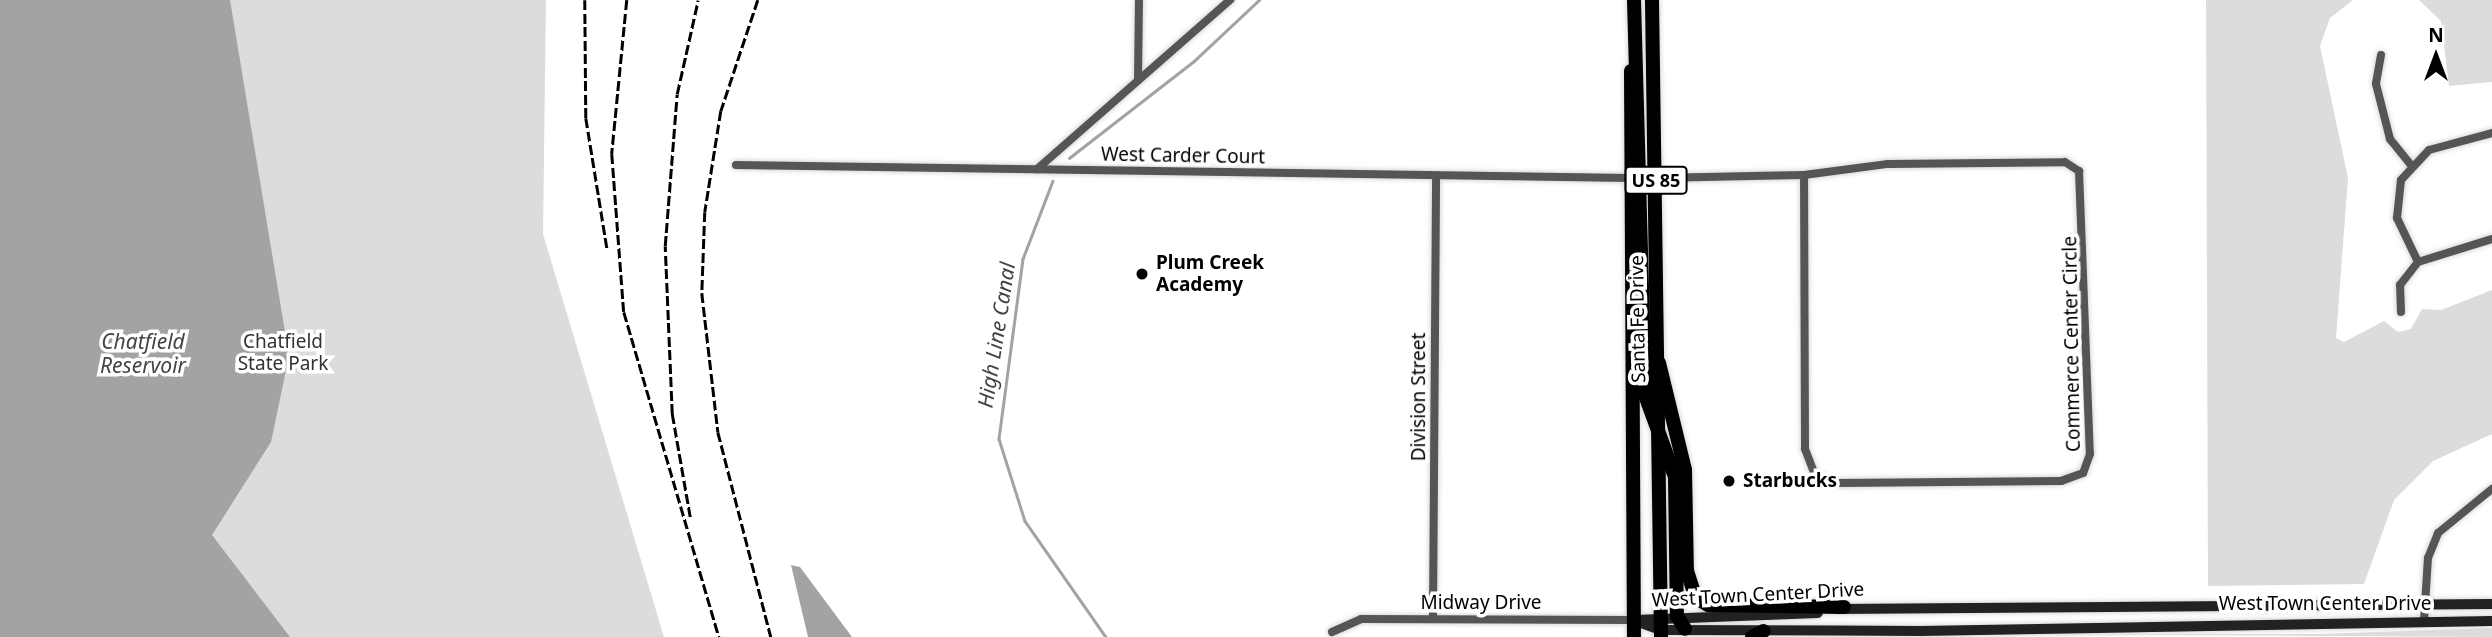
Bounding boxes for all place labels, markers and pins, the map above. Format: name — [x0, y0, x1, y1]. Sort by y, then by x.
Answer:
place label: Plum Creek Academy — [1156, 252, 1264, 296]
marker: Plum Creek Academy — [1134, 266, 1150, 282]
place label: Starbucks — [1743, 470, 1837, 492]
marker: Starbucks — [1721, 473, 1737, 489]

